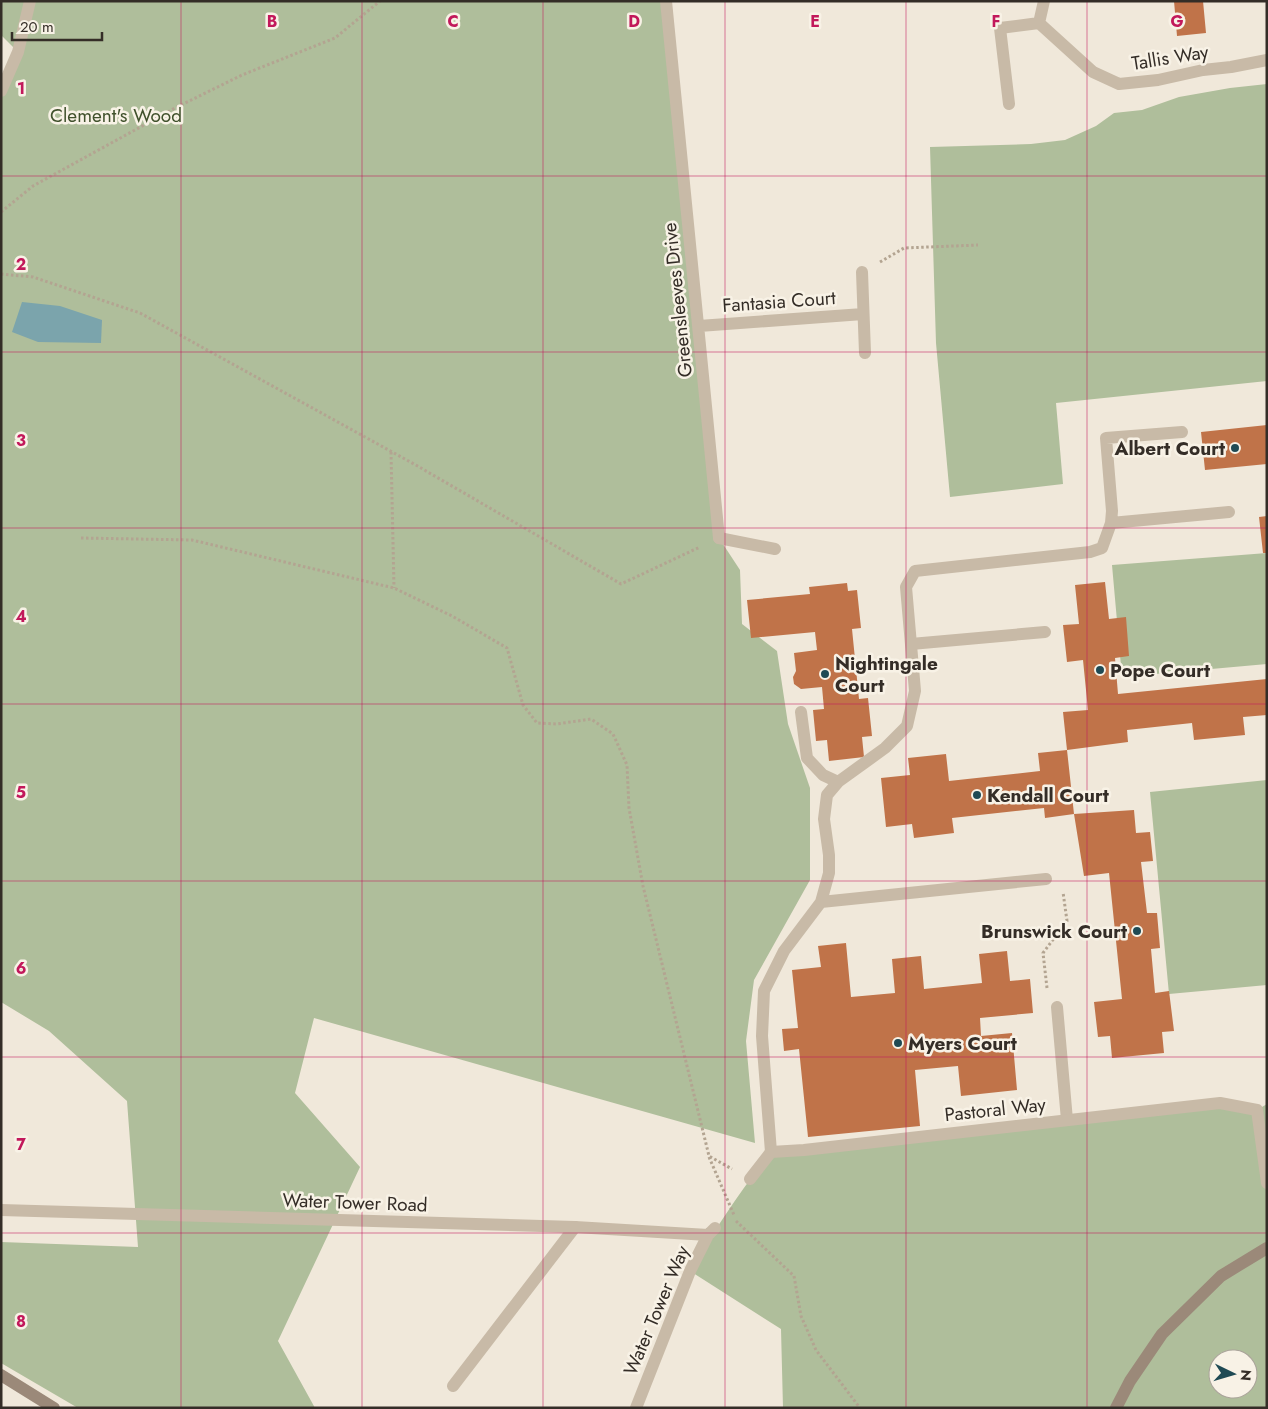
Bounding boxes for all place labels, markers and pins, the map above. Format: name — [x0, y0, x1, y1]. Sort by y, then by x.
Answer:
place label: Albert Court — [1113, 435, 1225, 462]
marker: Albert Court — [1229, 442, 1241, 454]
place label: Nightingale Court — [835, 650, 938, 699]
place label: Pope Court — [1110, 657, 1210, 684]
marker: Pope Court — [1094, 664, 1106, 676]
marker: Nightingale Court — [819, 668, 831, 680]
place label: Kendall Court — [987, 782, 1109, 809]
marker: Kendall Court — [971, 789, 983, 801]
place label: Brunswick Court — [981, 918, 1127, 945]
marker: Brunswick Court — [1131, 925, 1143, 937]
place label: Myers Court — [908, 1030, 1017, 1057]
marker: Myers Court — [892, 1037, 904, 1049]

